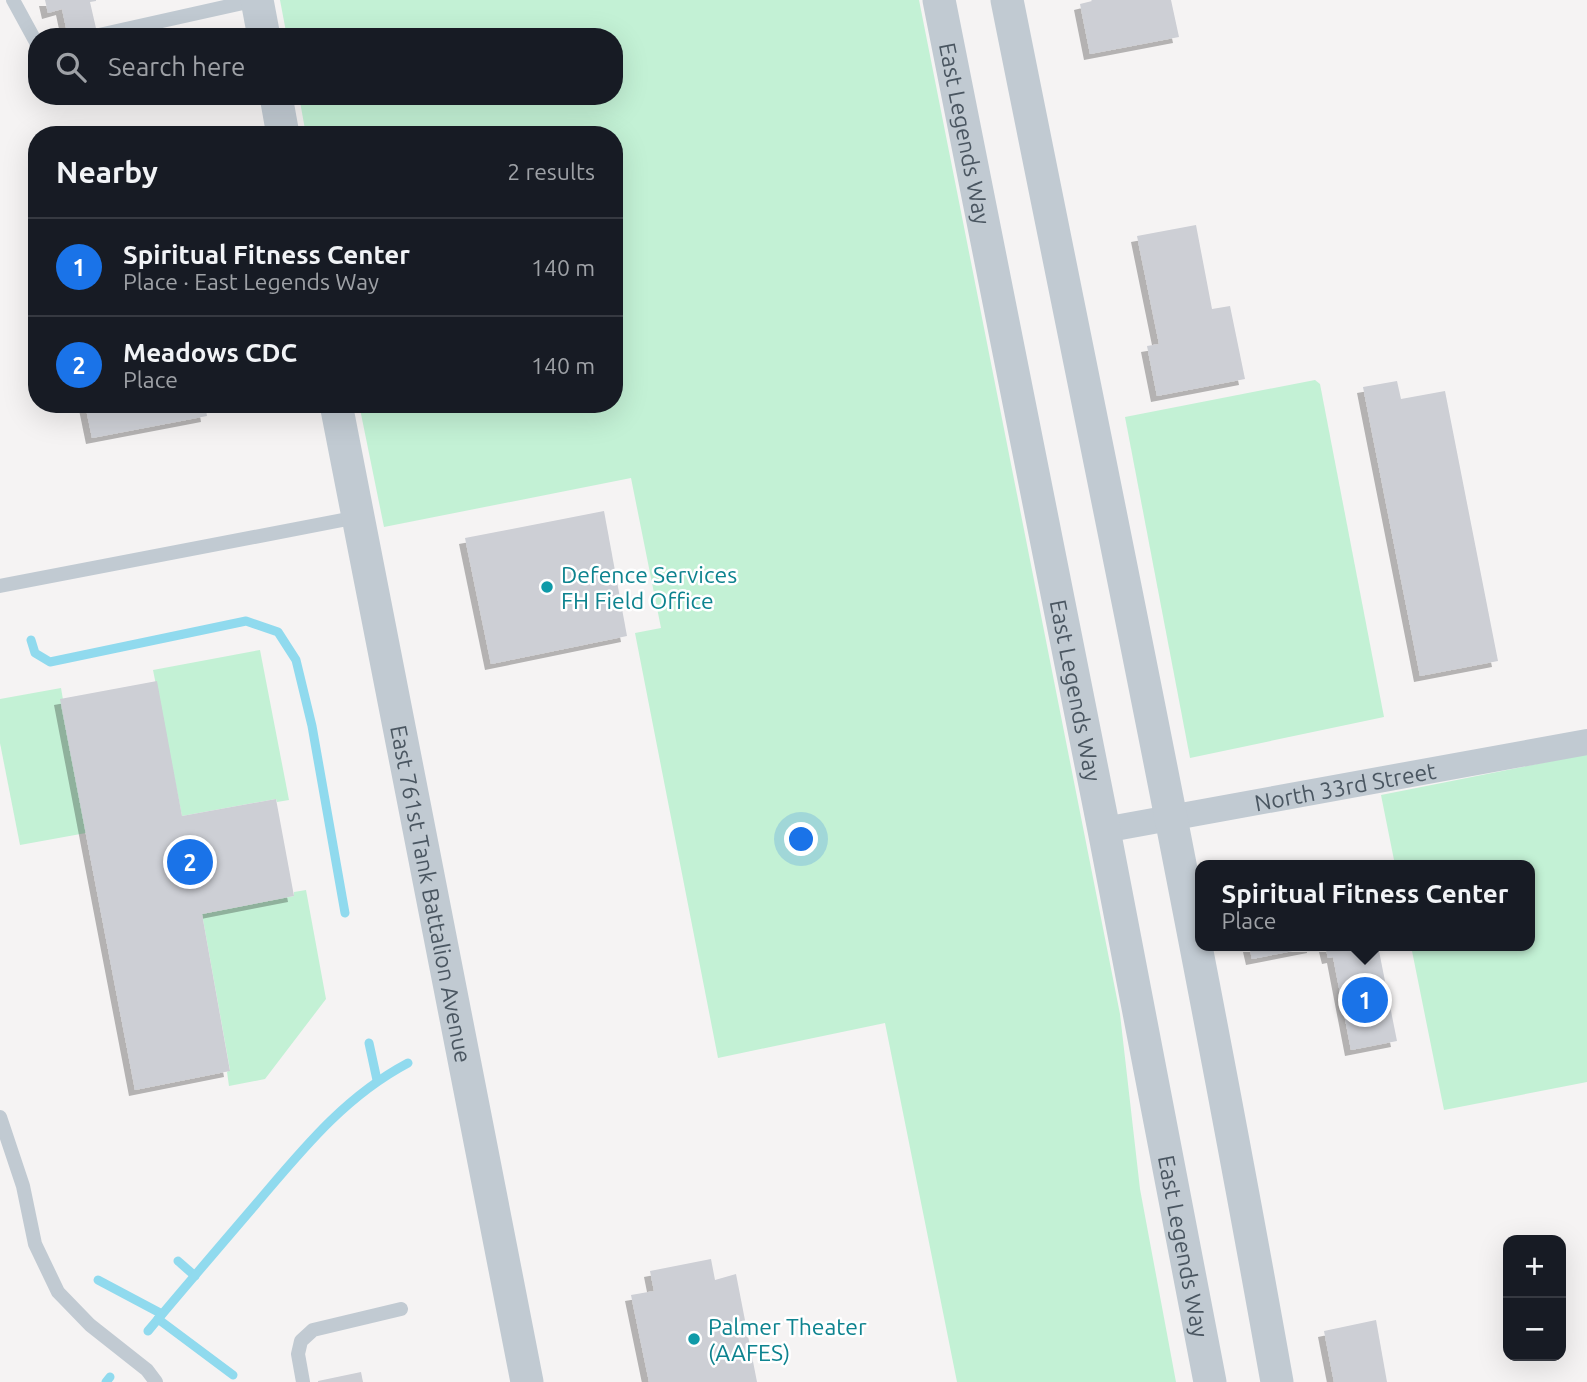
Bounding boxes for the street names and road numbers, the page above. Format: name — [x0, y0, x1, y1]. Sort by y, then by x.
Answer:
street label: East Legends Way — [935, 40, 996, 227]
street label: East Legends Way — [1046, 597, 1107, 784]
street label: East 761st Tank Battalion Avenue — [386, 723, 477, 1065]
street label: North 33rd Street — [1252, 757, 1438, 815]
street label: East Legends Way — [1154, 1153, 1214, 1339]

